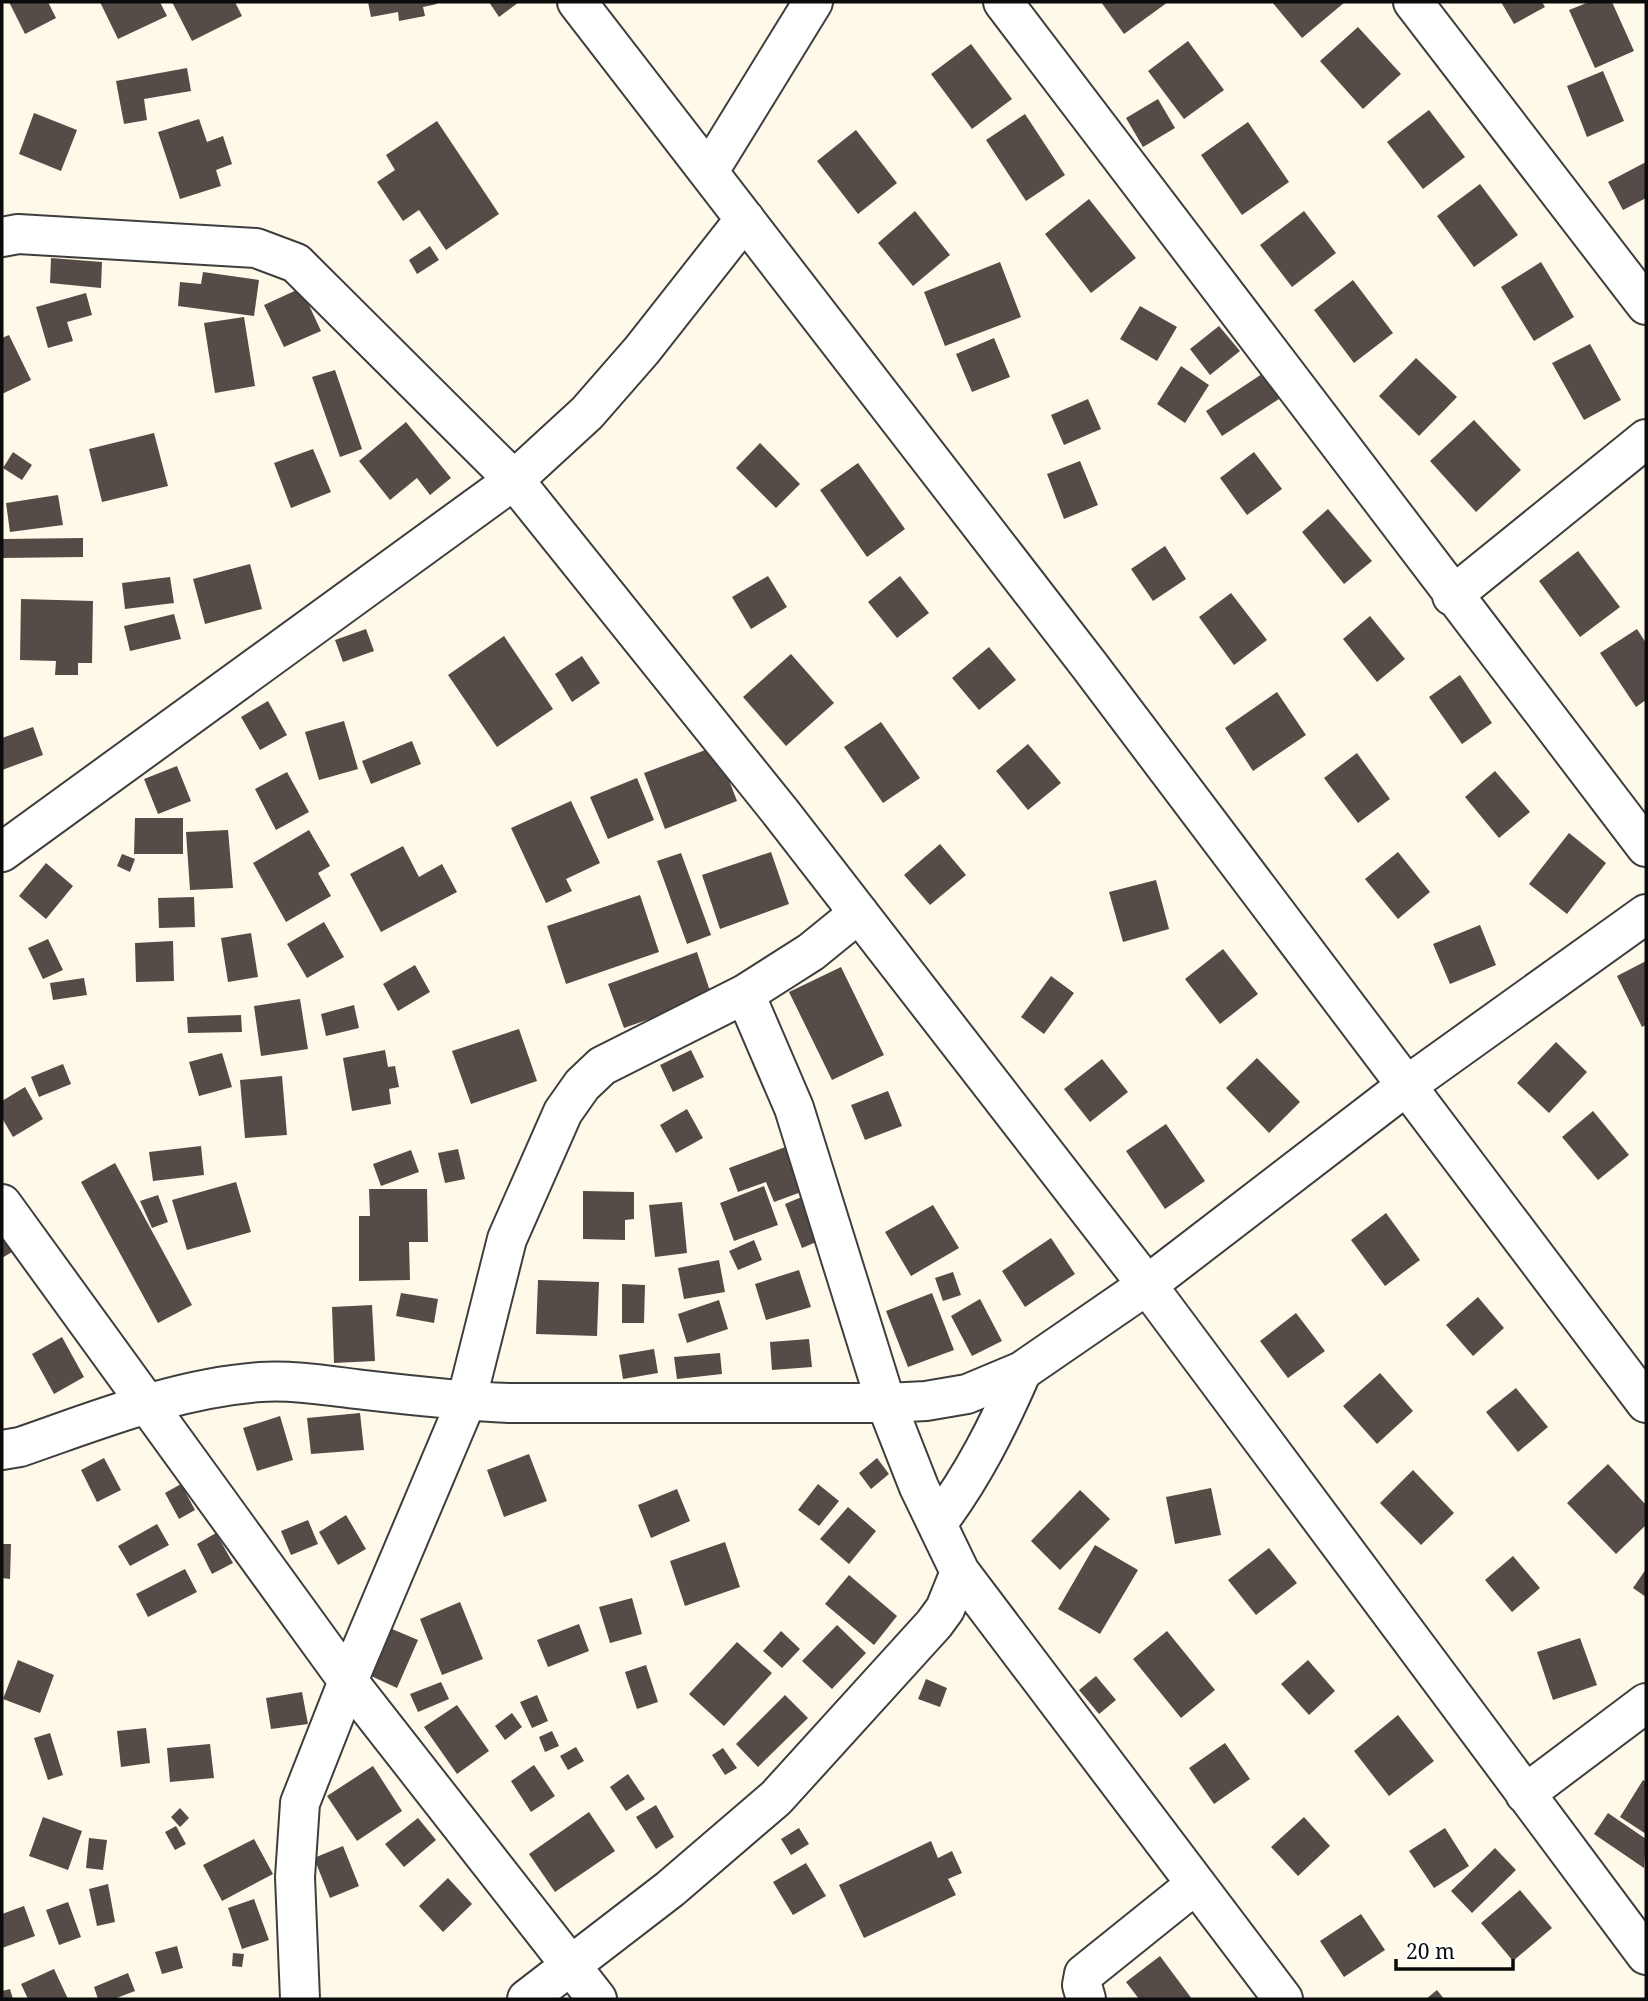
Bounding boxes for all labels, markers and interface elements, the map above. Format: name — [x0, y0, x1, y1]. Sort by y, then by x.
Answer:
scale bar — [1396, 1927, 1513, 1971]
text: 20 m — [1406, 1937, 1455, 1965]

